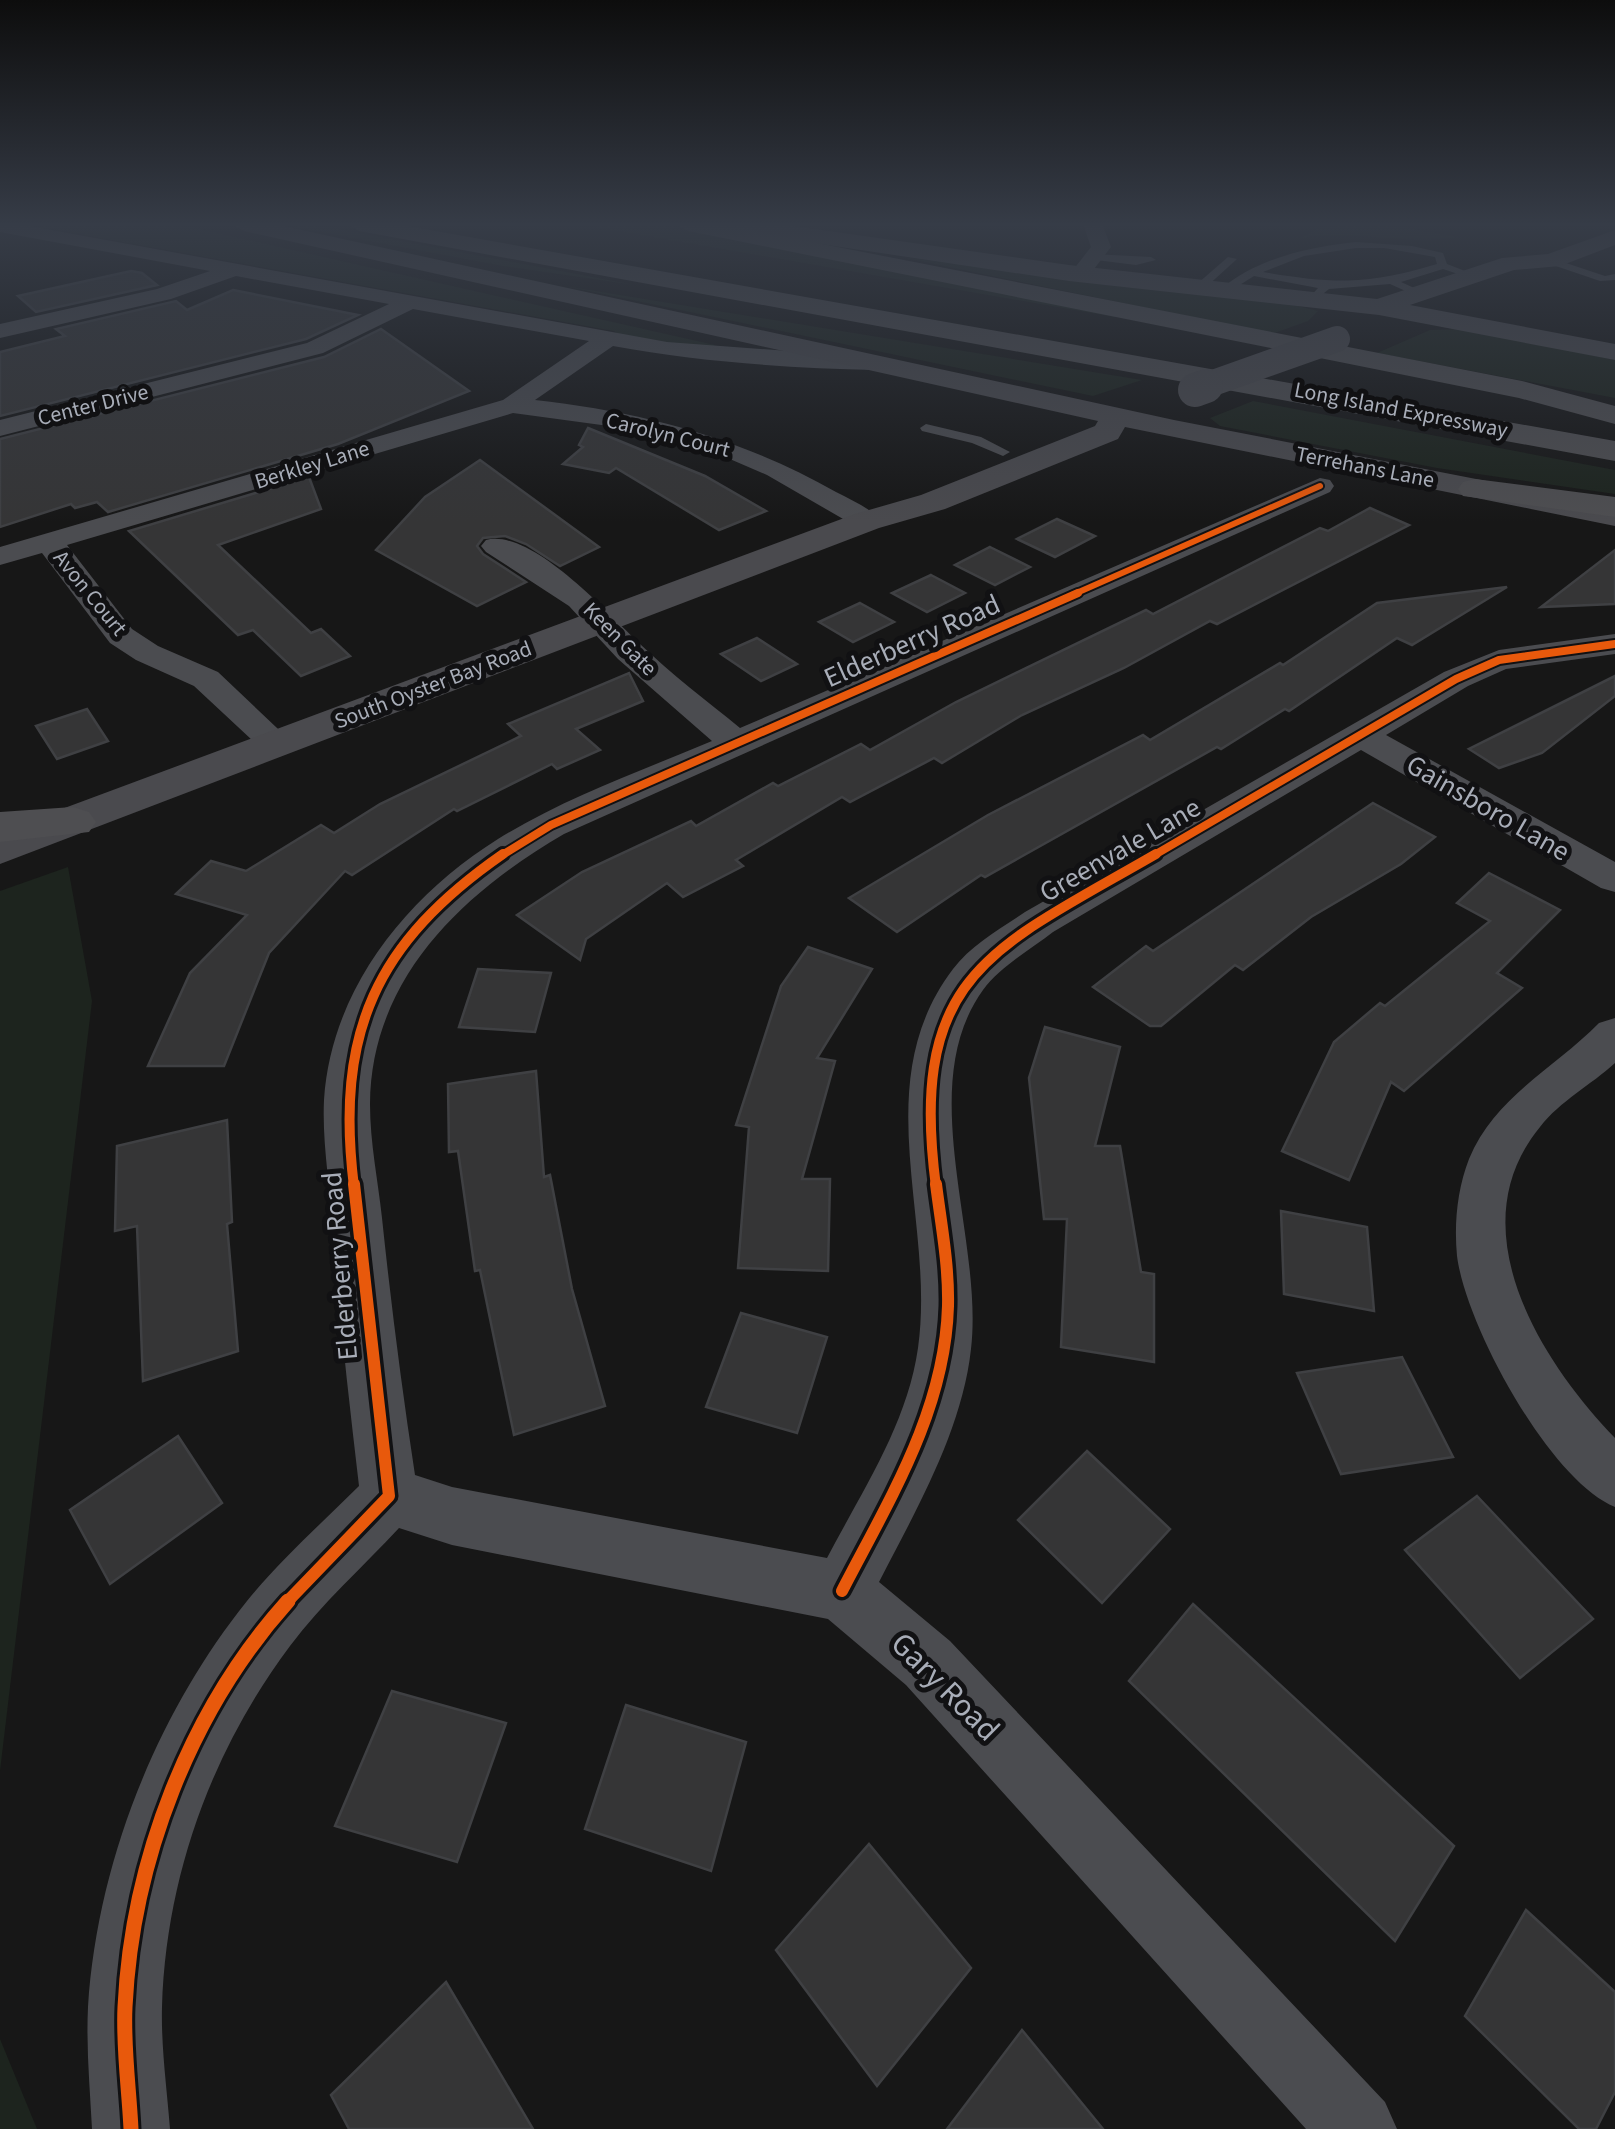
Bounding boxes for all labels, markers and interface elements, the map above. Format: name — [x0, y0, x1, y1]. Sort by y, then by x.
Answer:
street label: Long Island Expressway — [1291, 374, 1511, 447]
street label: Center Drive — [34, 376, 152, 434]
street label: Carolyn Court — [603, 404, 734, 466]
street label: Berkley Lane — [251, 432, 373, 498]
street label: Terrehans Lane — [1293, 438, 1437, 496]
street label: Avon Court — [46, 543, 135, 643]
street label: Elderberry Road — [817, 584, 1007, 698]
street label: Keen Gate — [576, 595, 664, 683]
street label: South Oyster Bay Road — [330, 633, 536, 737]
street label: Gainsboro Lane — [1399, 745, 1577, 871]
street label: Greenvale Lane — [1032, 788, 1208, 912]
street label: Elderberry Road — [312, 1170, 368, 1362]
street label: Gary Road — [880, 1622, 1010, 1752]

